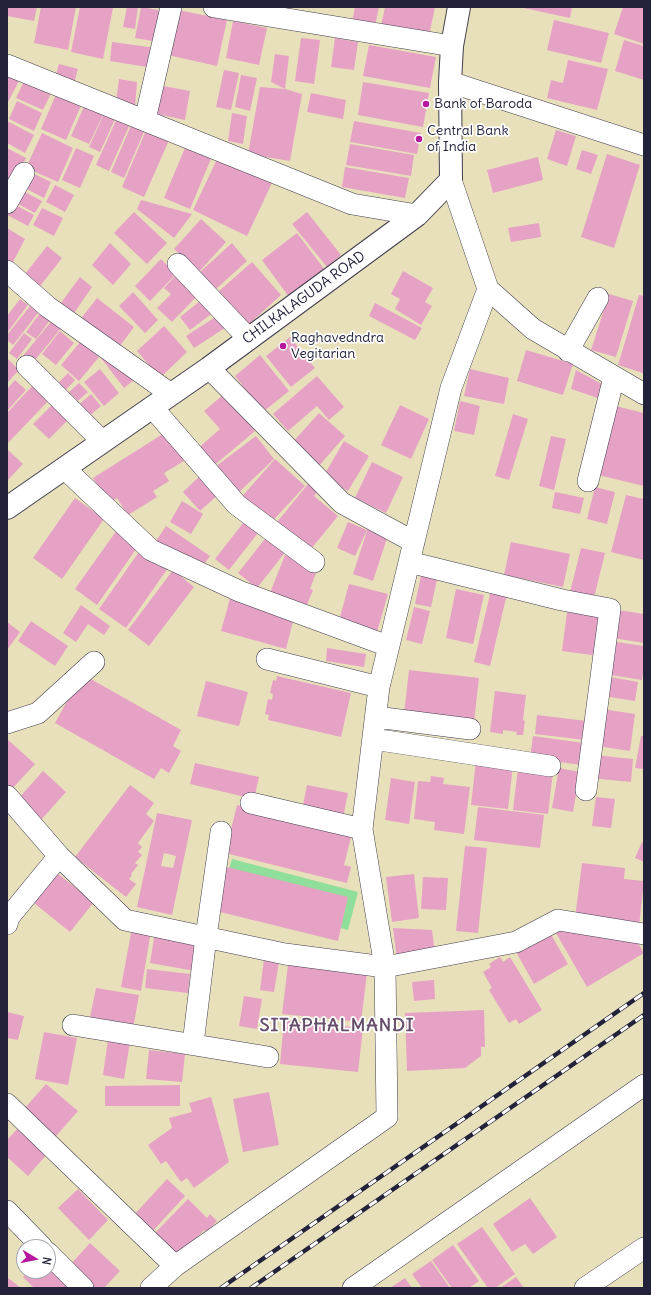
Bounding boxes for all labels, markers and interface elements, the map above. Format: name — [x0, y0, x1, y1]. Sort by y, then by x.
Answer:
place label: Bank of Baroda — [434, 96, 532, 112]
marker: Bank of Baroda — [421, 99, 431, 109]
place label: Central Bank of India — [427, 123, 509, 156]
marker: Central Bank of India — [414, 134, 424, 144]
street label: CHILKALAGUDA ROAD — [239, 248, 369, 348]
place label: Raghavedndra Vegitarian — [291, 330, 384, 362]
marker: Raghavedndra Vegitarian — [278, 341, 288, 351]
district label: SITAPHALMANDI — [259, 1015, 415, 1037]
north arrow — [16, 1239, 56, 1279]
text: N — [39, 1256, 54, 1266]

